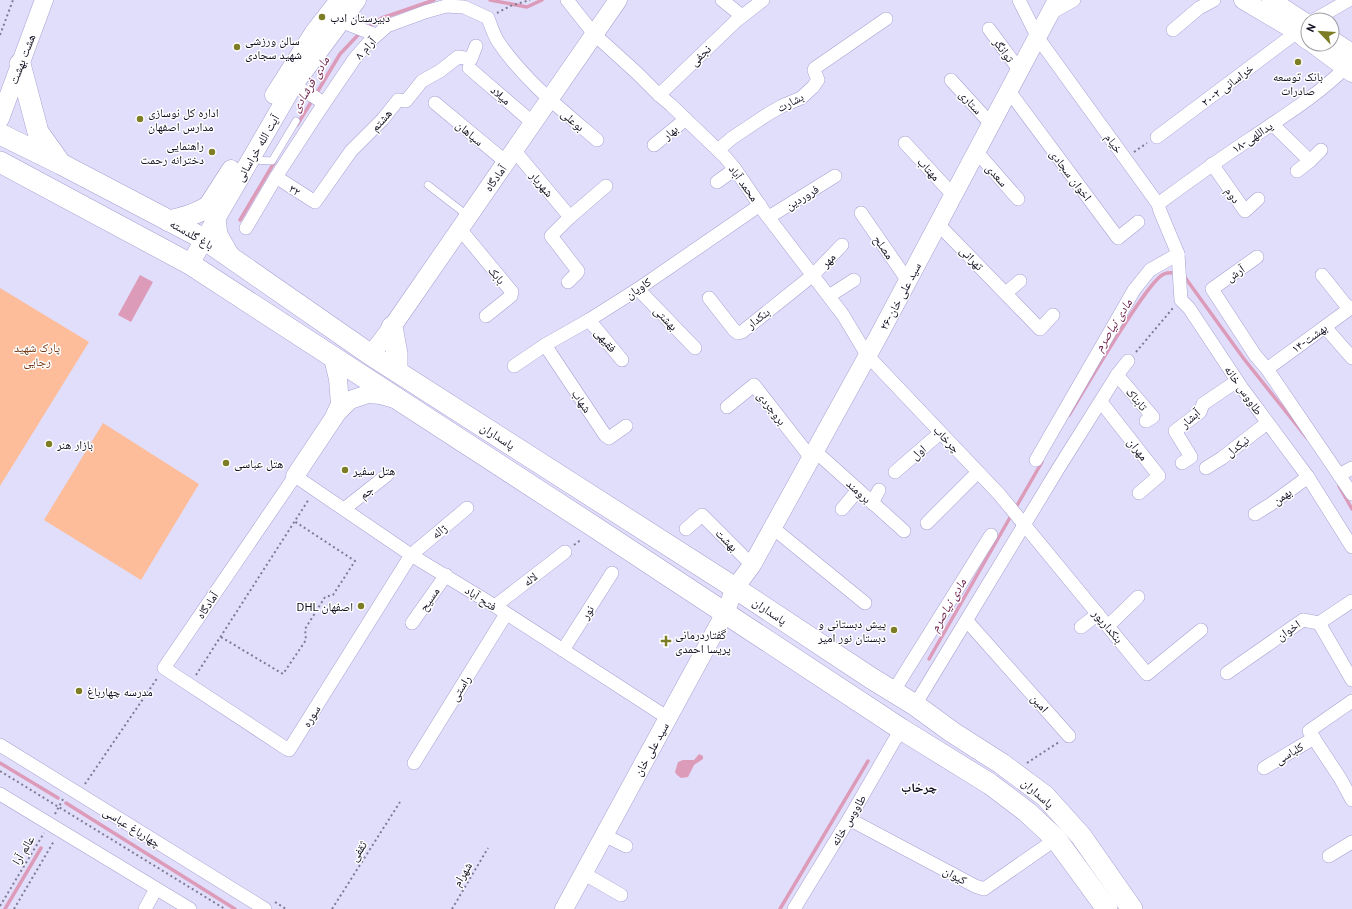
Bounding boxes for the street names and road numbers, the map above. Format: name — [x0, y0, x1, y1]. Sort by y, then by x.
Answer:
street label: هشت بهشت — [6, 32, 39, 86]
street label: ۸ آرام — [351, 33, 380, 63]
street label: توانگر — [990, 34, 1018, 65]
street label: نجفی — [686, 41, 714, 69]
street label: ۲۰-خراسانی ۲ — [1198, 60, 1256, 110]
street label: میلاد — [488, 82, 514, 108]
street label: ستاری — [956, 87, 986, 117]
street label: بشارت — [774, 89, 806, 116]
street label: هشتم — [367, 106, 396, 135]
street label: بوعلی — [558, 106, 588, 135]
street label: آیت الله خراسانی — [232, 111, 283, 184]
street label: سپاهان — [453, 117, 487, 149]
street label: ۱۸-یداللهی — [1229, 118, 1276, 156]
street label: بهار — [658, 121, 681, 144]
street label: خیام — [1101, 130, 1126, 157]
street label: اخوان سجادی — [1047, 146, 1095, 204]
street label: مهتاب — [914, 154, 944, 184]
street label: سعدی — [983, 160, 1011, 190]
street label: آمادگاه — [480, 161, 510, 194]
street label: محمد آباد — [725, 162, 762, 204]
street label: شهریار — [526, 167, 557, 200]
street label: ۳۲ — [286, 181, 304, 199]
street label: فروردین — [783, 181, 822, 213]
street label: دوم — [1221, 184, 1244, 207]
street label: باغ گلدسته — [167, 215, 217, 253]
street label: مصلح — [870, 232, 898, 262]
street label: تهرانی — [957, 243, 987, 274]
street label: مهر — [817, 249, 839, 271]
street label: ۲۶-سید علی خان — [876, 260, 924, 332]
street label: آرش — [1223, 261, 1248, 285]
street label: بابک — [485, 263, 509, 287]
street label: کاویان — [622, 274, 654, 302]
street label: بهشتی — [650, 303, 681, 334]
street label: بنکدار — [743, 304, 773, 333]
street label: ۱۴-بهشت — [1288, 320, 1330, 356]
street label: فقیهی — [592, 325, 620, 355]
street label: طاووس خانه — [1222, 362, 1267, 418]
street label: تابناک — [1123, 384, 1151, 414]
street label: شهاب — [569, 387, 595, 416]
street label: بروجردی — [754, 388, 790, 428]
street label: آبشار — [1176, 405, 1204, 432]
street label: پاسداران — [478, 419, 518, 453]
street label: چرخاب — [930, 422, 964, 456]
street label: نیکدل — [1222, 432, 1252, 460]
street label: مهران — [1124, 435, 1152, 463]
street label: اول — [907, 441, 929, 463]
street label: برومند — [843, 476, 875, 506]
street label: جم — [356, 482, 377, 503]
street label: بهمن — [1270, 484, 1295, 508]
street label: ژاله — [428, 520, 450, 542]
street label: بهشت — [712, 526, 741, 555]
street label: لاله — [520, 569, 540, 589]
street label: فتح آباد — [462, 582, 500, 614]
street label: مسیح — [415, 584, 443, 614]
street label: آمادگاه — [193, 588, 222, 621]
street label: پاسداران — [750, 594, 790, 628]
street label: نور — [577, 602, 597, 623]
street label: بنکدارپور — [1089, 605, 1127, 646]
street label: اخوان — [1273, 616, 1303, 644]
street label: راستی — [446, 672, 474, 704]
street label: امین — [1028, 691, 1052, 716]
street label: سوره — [299, 702, 324, 730]
street label: سید علی خان — [630, 719, 672, 779]
street label: کلباسی — [1272, 739, 1306, 768]
street label: پاسداران — [1019, 775, 1058, 812]
street label: طاووس خانه — [827, 792, 869, 848]
street label: چهارباغ عباسی — [100, 803, 164, 852]
street label: عالم آرا — [8, 833, 38, 868]
street label: ثقفی — [346, 837, 370, 864]
street label: شهرام — [449, 859, 476, 890]
street label: کیوان — [940, 863, 969, 888]

